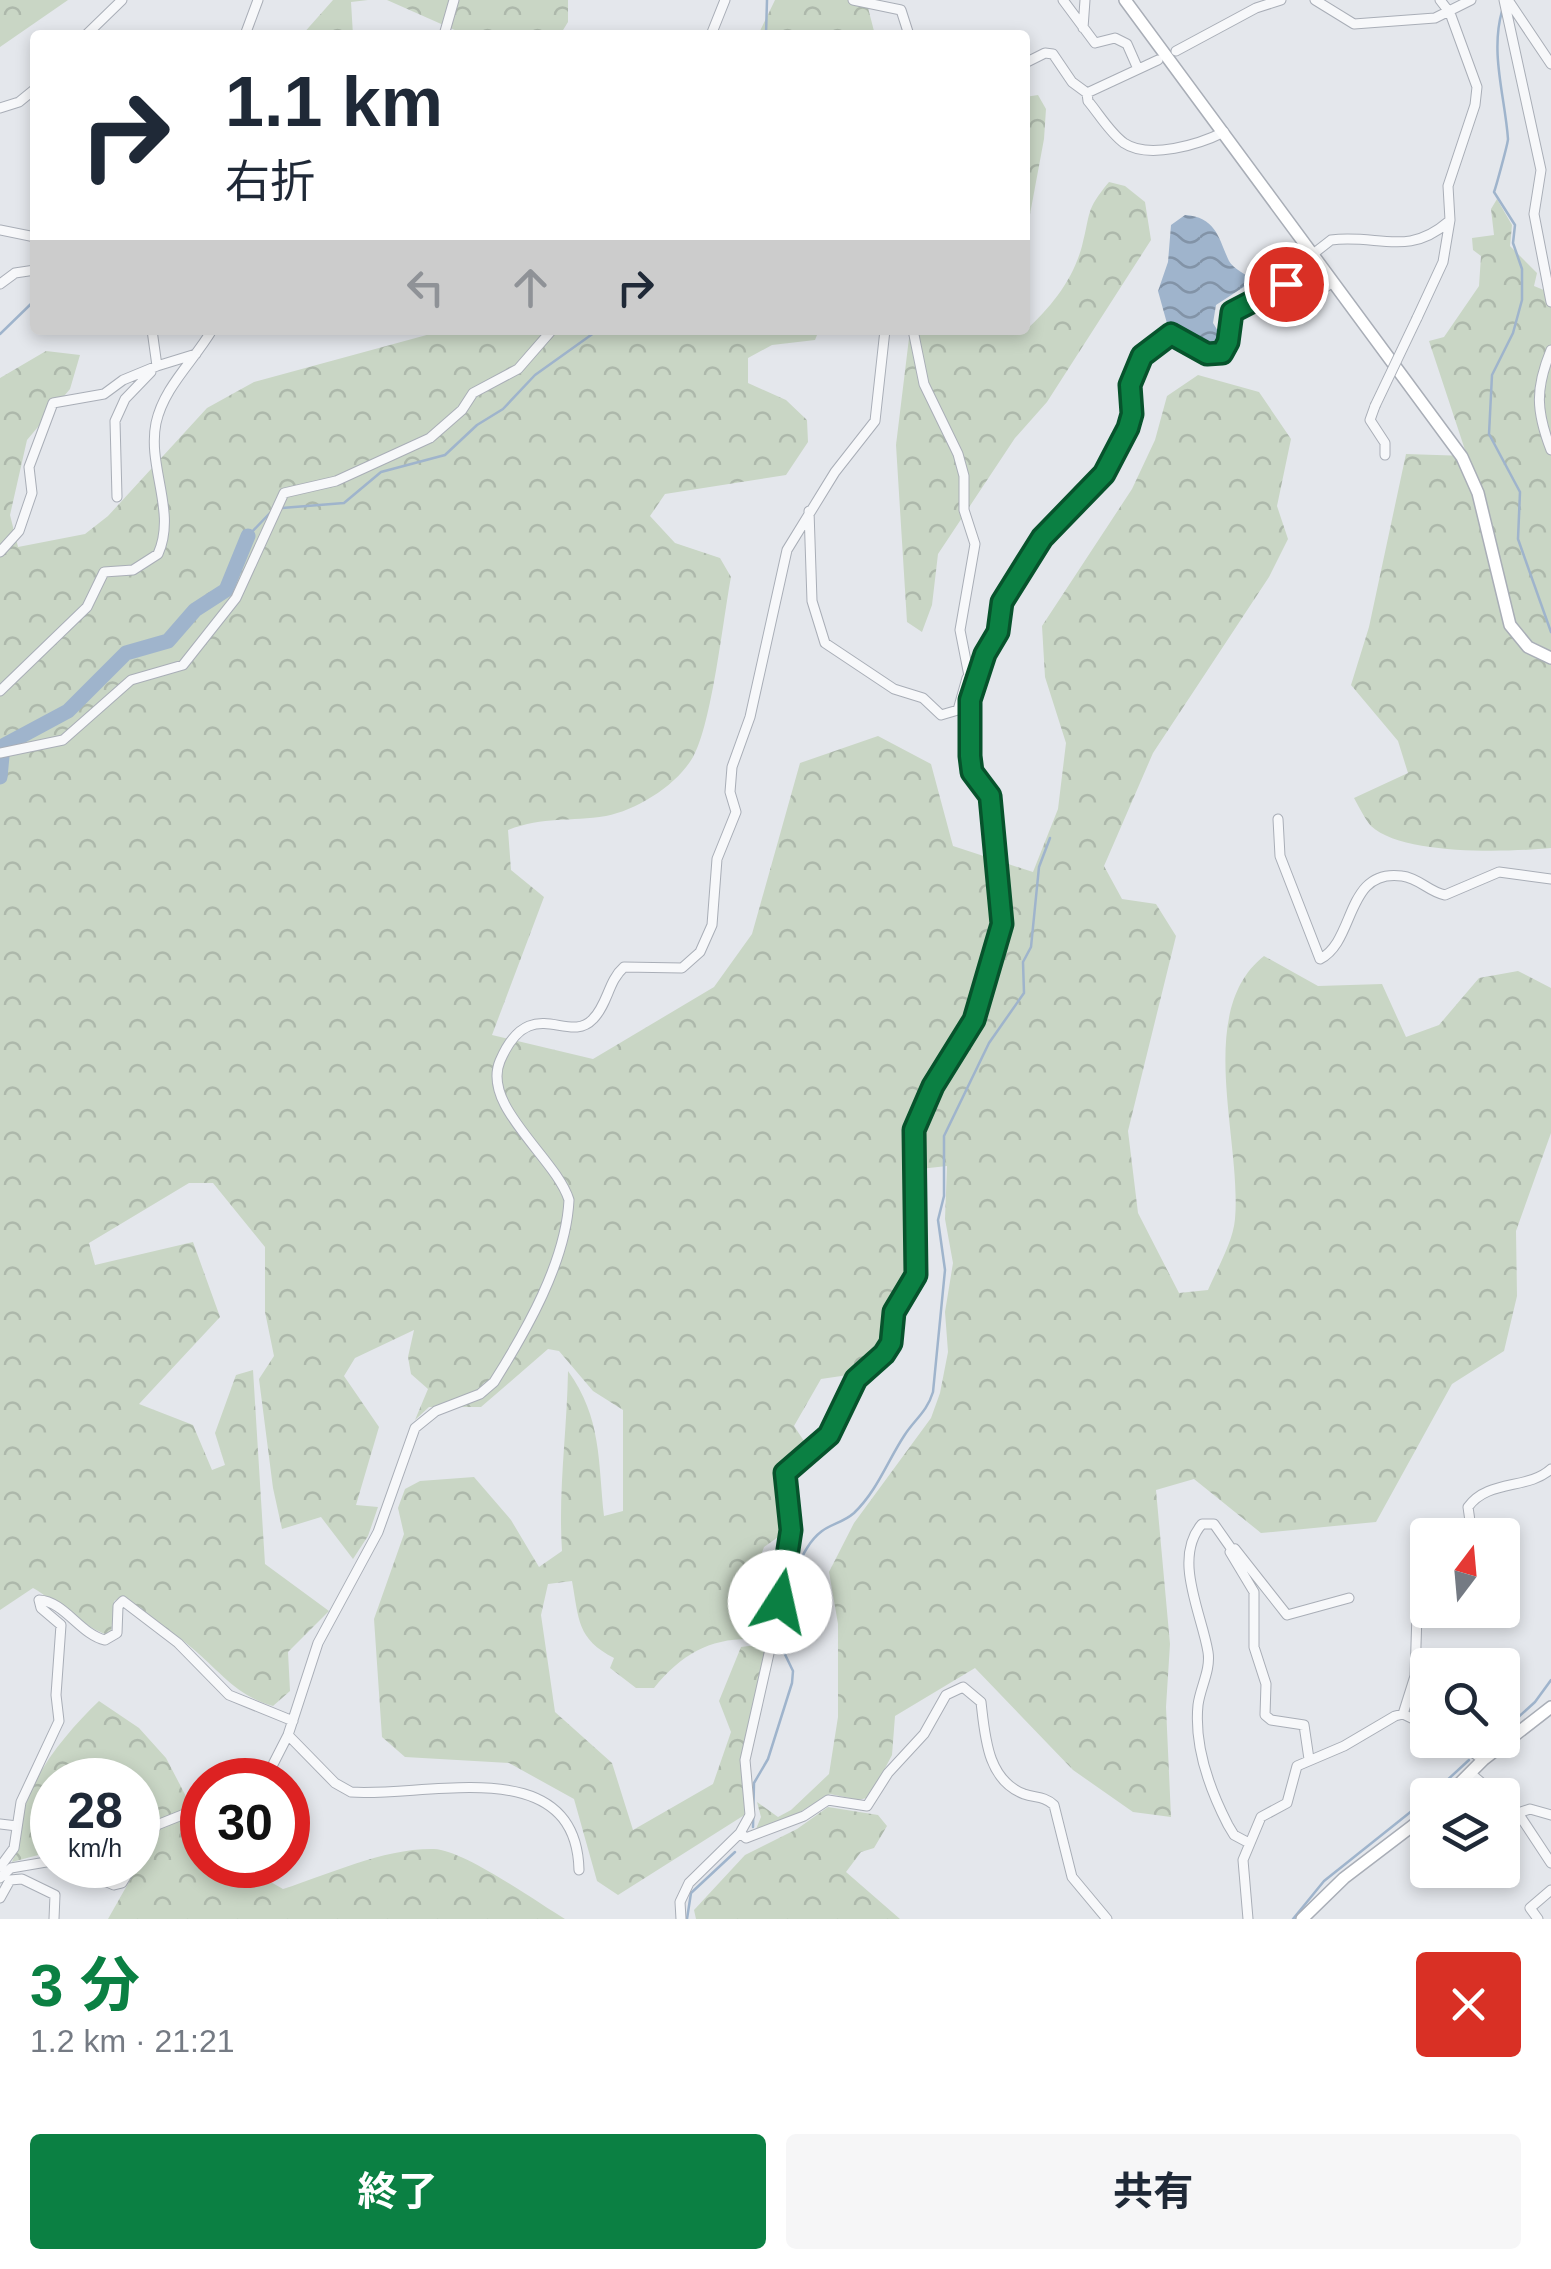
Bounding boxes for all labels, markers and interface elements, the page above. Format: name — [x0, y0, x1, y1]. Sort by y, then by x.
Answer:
text: 1.1 km — [225, 63, 443, 141]
icon: right — [60, 70, 190, 200]
text: 右折 — [225, 156, 315, 207]
pin — [1244, 242, 1329, 327]
icon: arrive — [1259, 257, 1314, 312]
icon: left — [398, 260, 453, 315]
icon: ahead — [503, 260, 558, 315]
icon: right — [608, 260, 663, 315]
north arrow — [1410, 1518, 1520, 1628]
map controls — [1410, 1518, 1520, 1888]
position arrow — [728, 1550, 832, 1654]
button: search — [1410, 1648, 1520, 1758]
speed limit sign: 30 — [180, 1758, 310, 1888]
button: layers — [1410, 1778, 1520, 1888]
text: 28 — [67, 1783, 123, 1839]
text: km/h — [68, 1834, 122, 1862]
text: 3 分 — [30, 1952, 140, 2019]
button: close — [1416, 1952, 1521, 2057]
text: 1.2 km · 21:21 — [30, 2023, 235, 2059]
button: 終了 — [30, 2134, 766, 2249]
button: 共有 — [786, 2134, 1521, 2249]

